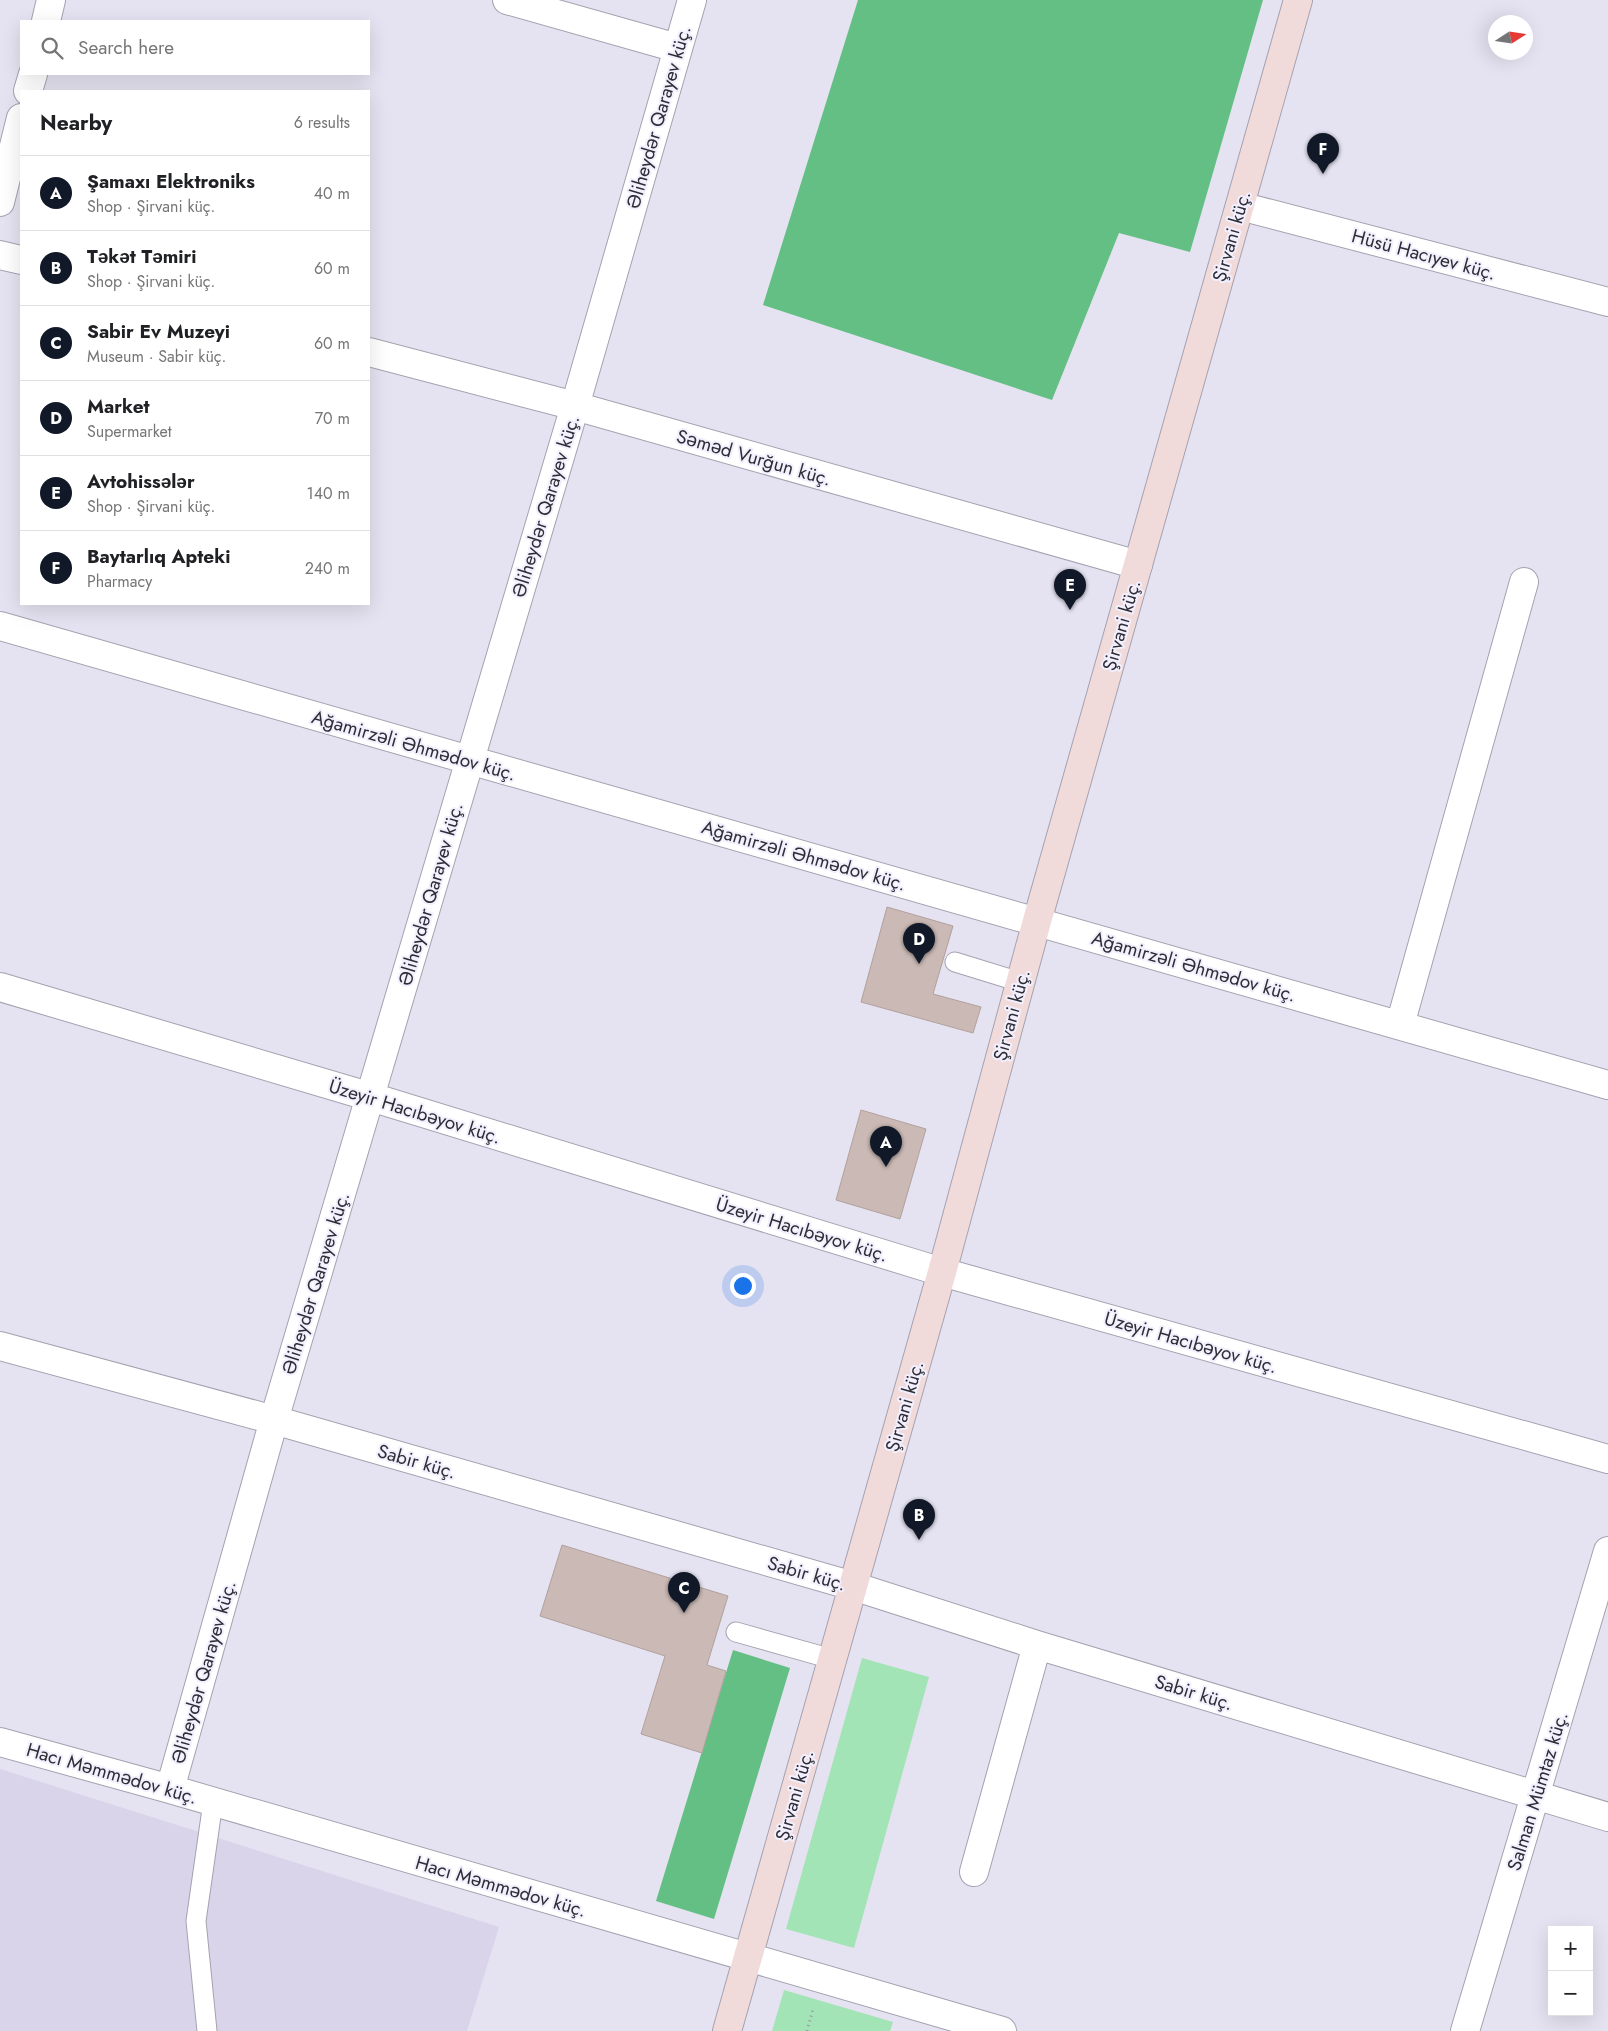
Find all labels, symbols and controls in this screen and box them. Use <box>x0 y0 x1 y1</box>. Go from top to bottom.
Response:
north arrow <box>1488 15 1533 60</box>
search box <box>20 20 370 75</box>
street label: Əliheydər Qarayev küç. <box>619 22 698 212</box>
icon: search <box>38 34 66 62</box>
text: Search here <box>78 34 174 61</box>
text: Nearby <box>40 108 112 138</box>
text: 6 results <box>294 111 350 134</box>
pin: F <box>1307 133 1339 174</box>
text: Şamaxı Elektroniks <box>87 168 255 195</box>
text: A <box>50 182 62 205</box>
text: 40 m <box>314 182 350 205</box>
street label: Şirvani küç. <box>1206 187 1257 285</box>
text: Shop · Şirvani küç. <box>87 195 215 218</box>
street label: Hüsü Hacıyev küç. <box>1349 222 1499 287</box>
text: Təkət Təmiri <box>87 243 197 270</box>
text: B <box>51 257 61 280</box>
text: 60 m <box>314 257 350 280</box>
text: Shop · Şirvani küç. <box>87 270 215 293</box>
text: Sabir Ev Muzeyi <box>87 318 230 345</box>
text: C <box>50 332 62 355</box>
text: 60 m <box>314 332 350 355</box>
text: Museum · Sabir küç. <box>87 345 226 368</box>
text: Market <box>87 393 150 420</box>
text: D <box>50 407 62 430</box>
text: 70 m <box>315 407 350 430</box>
street label: Əliheydər Qarayev küç. <box>505 412 586 601</box>
text: Supermarket <box>87 420 172 443</box>
street label: Səməd Vurğun küç. <box>673 422 834 492</box>
text: Avtohissələr <box>87 468 195 495</box>
text: E <box>51 482 61 505</box>
text: 140 m <box>307 482 350 505</box>
text: Shop · Şirvani küç. <box>87 495 215 518</box>
text: Baytarlıq Apteki <box>87 543 230 570</box>
text: F <box>52 557 60 580</box>
text: 240 m <box>305 557 350 580</box>
pin: E <box>1054 569 1086 610</box>
text: Pharmacy <box>87 570 152 593</box>
street label: Şirvani küç. <box>1096 576 1147 674</box>
street label: Ağamirzəli Əhmədov küç. <box>309 703 519 788</box>
street label: Əliheydər Qarayev küç. <box>391 799 470 989</box>
street label: Ağamirzəli Əhmədov küç. <box>699 813 909 898</box>
pin: D <box>903 923 935 964</box>
street label: Ağamirzəli Əhmədov küç. <box>1089 924 1299 1009</box>
street label: Şirvani küç. <box>986 966 1037 1064</box>
street label: Üzeyir Hacıbəyov küç. <box>325 1072 504 1151</box>
pin: A <box>870 1126 902 1167</box>
street label: Əliheydər Qarayev küç. <box>275 1189 356 1378</box>
street label: Üzeyir Hacıbəyov küç. <box>712 1190 891 1269</box>
your location <box>730 1273 756 1299</box>
street label: Üzeyir Hacıbəyov küç. <box>1101 1305 1281 1380</box>
street label: Şirvani küç. <box>879 1357 930 1455</box>
street label: Sabir küç. <box>374 1437 459 1486</box>
pin: B <box>903 1499 935 1540</box>
street label: Sabir küç. <box>764 1549 849 1598</box>
pin: C <box>668 1572 700 1613</box>
street label: Əliheydər Qarayev küç. <box>164 1577 243 1767</box>
street label: Sabir küç. <box>1151 1668 1236 1717</box>
street label: Salman Mümtaz küç. <box>1500 1708 1575 1874</box>
street label: Hacı Məmmədov küç. <box>23 1736 201 1811</box>
street label: Şirvani küç. <box>769 1746 820 1844</box>
street label: Hacı Məmmədov küç. <box>412 1849 590 1924</box>
map controls <box>1548 1926 1593 2016</box>
button: + <box>1548 1926 1593 1971</box>
button: − <box>1548 1971 1593 2016</box>

